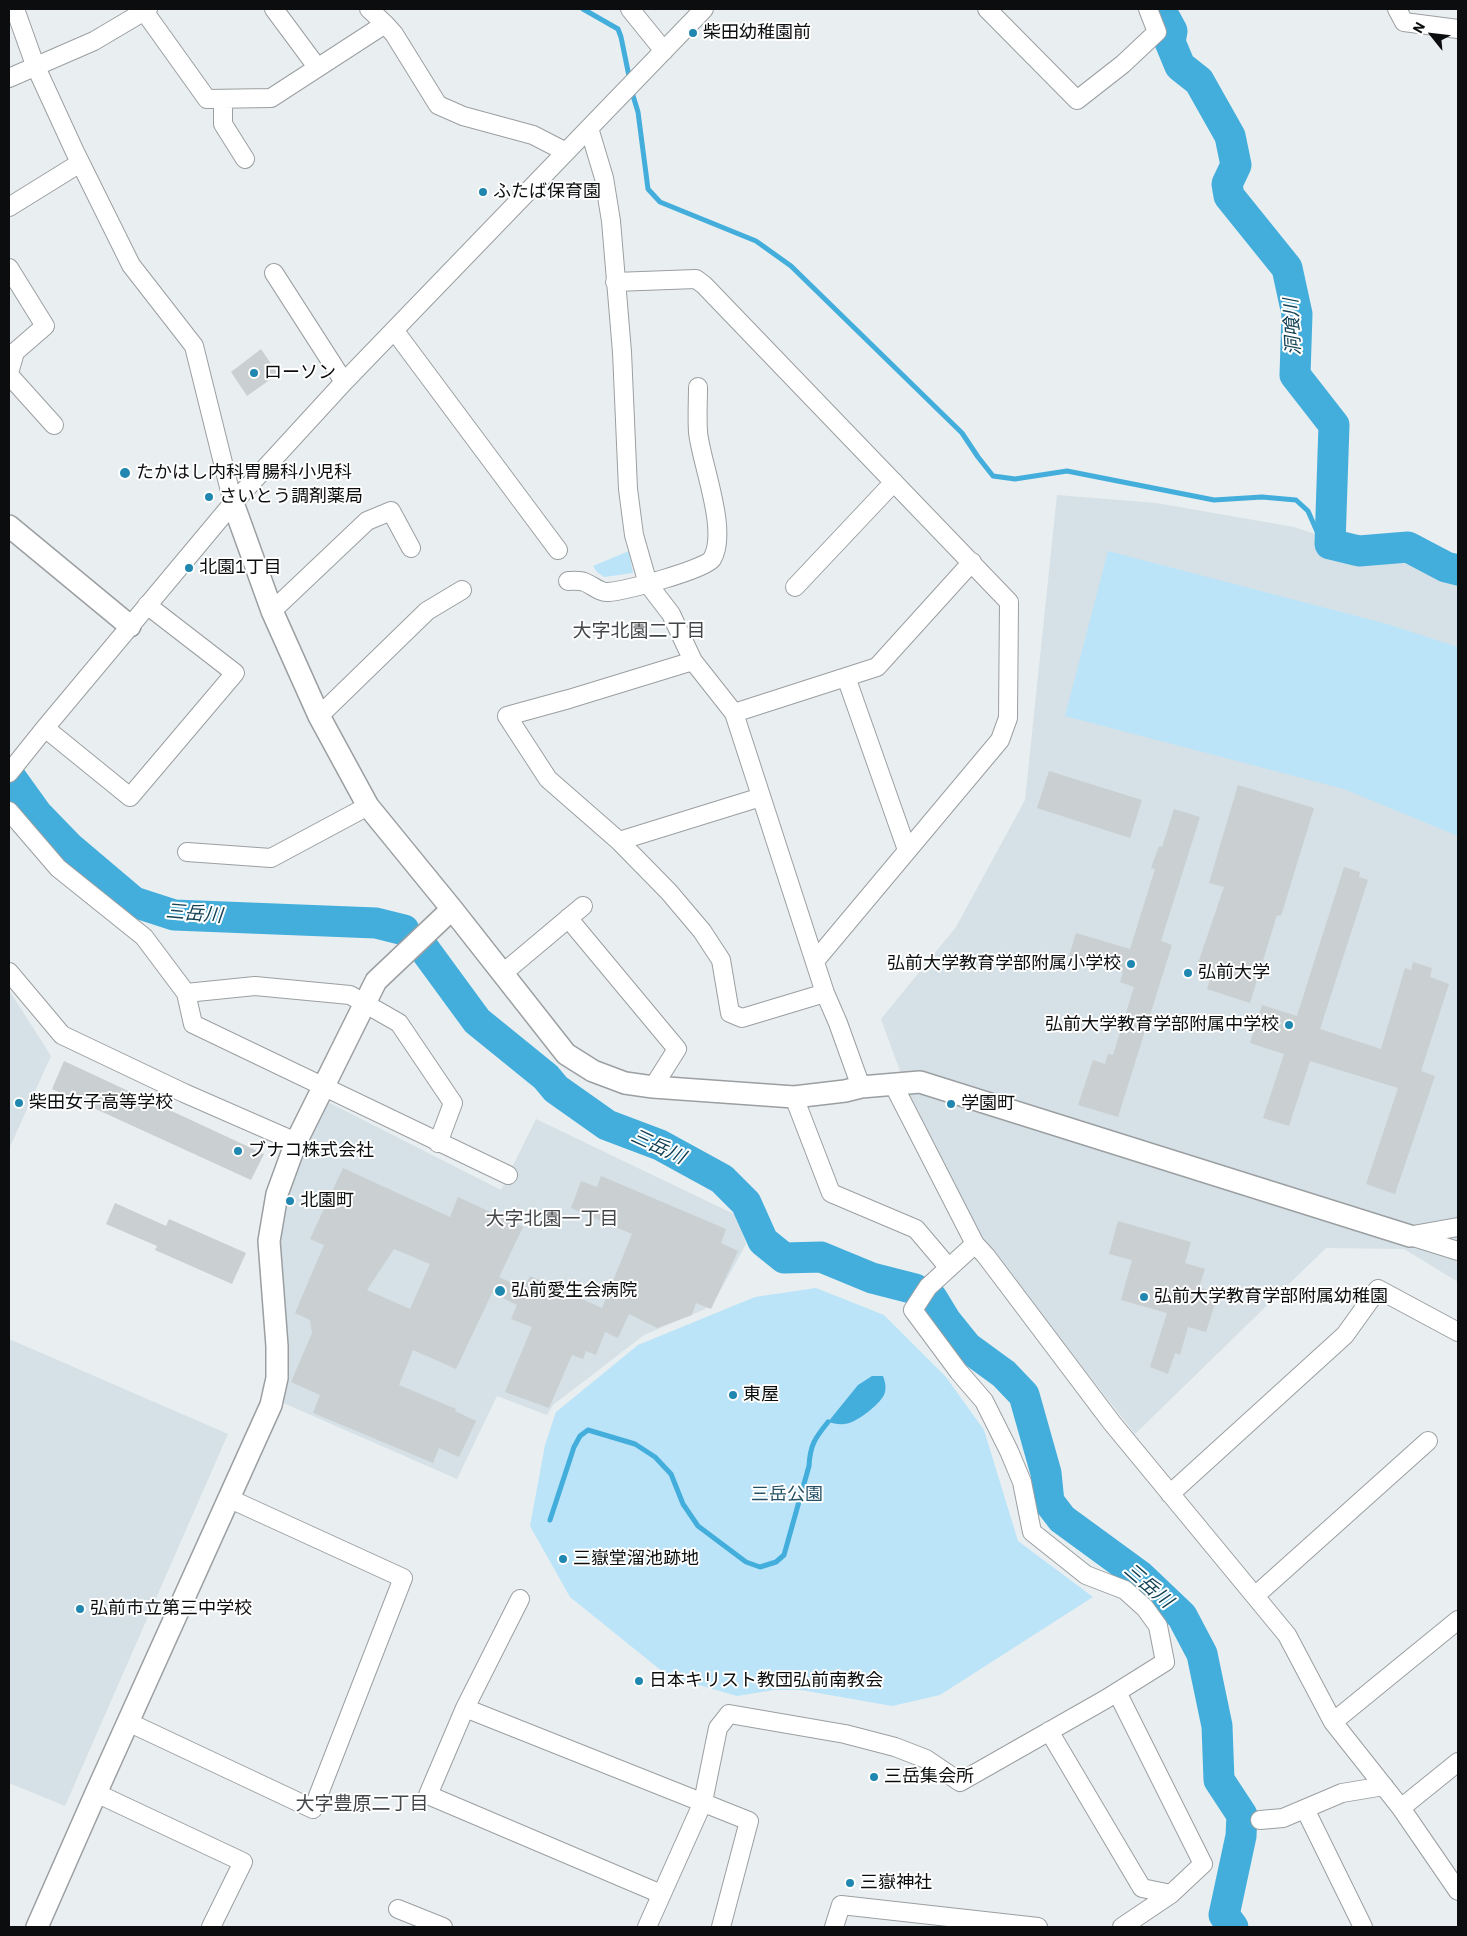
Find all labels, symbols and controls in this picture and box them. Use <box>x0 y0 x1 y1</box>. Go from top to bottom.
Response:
north arrow <box>1407 10 1457 60</box>
text: N <box>1409 19 1429 37</box>
place label: 柴田幼稚園前 <box>703 22 811 44</box>
marker: 柴田幼稚園前 <box>687 27 699 39</box>
place label: ふたば保育園 <box>493 181 601 203</box>
marker: ふたば保育園 <box>477 186 489 198</box>
water label: 洞喰川 <box>1280 298 1306 356</box>
place label: ローソン <box>264 362 336 384</box>
marker: ローソン <box>248 367 260 379</box>
place label: たかはし内科胃腸科小児科 <box>136 462 352 484</box>
marker: たかはし内科胃腸科小児科 <box>118 466 132 480</box>
place label: さいとう調剤薬局 <box>219 486 363 508</box>
marker: さいとう調剤薬局 <box>203 491 215 503</box>
place label: 北園1丁目 <box>199 557 282 579</box>
marker: 北園1丁目 <box>183 562 195 574</box>
district label: 大字北園二丁目 <box>573 621 705 643</box>
water label: 三岳川 <box>165 900 223 928</box>
place label: 弘前大学教育学部附属小学校 <box>887 953 1121 975</box>
marker: 弘前大学教育学部附属小学校 <box>1125 958 1137 970</box>
place label: 弘前大学 <box>1198 962 1270 984</box>
marker: 弘前大学 <box>1182 967 1194 979</box>
place label: 弘前大学教育学部附属中学校 <box>1045 1014 1279 1036</box>
marker: 弘前大学教育学部附属中学校 <box>1283 1019 1295 1031</box>
place label: 柴田女子高等学校 <box>29 1092 173 1114</box>
place label: 学園町 <box>961 1093 1015 1115</box>
marker: 柴田女子高等学校 <box>13 1097 25 1109</box>
marker: 学園町 <box>945 1098 957 1110</box>
water label: 三岳川 <box>627 1125 689 1169</box>
place label: ブナコ株式会社 <box>248 1140 374 1162</box>
marker: ブナコ株式会社 <box>232 1145 244 1157</box>
place label: 北園町 <box>300 1190 354 1212</box>
marker: 北園町 <box>284 1195 296 1207</box>
district label: 大字北園一丁目 <box>486 1209 618 1231</box>
place label: 弘前愛生会病院 <box>511 1280 637 1302</box>
marker: 弘前愛生会病院 <box>493 1284 507 1298</box>
place label: 弘前大学教育学部附属幼稚園 <box>1154 1286 1388 1308</box>
marker: 弘前大学教育学部附属幼稚園 <box>1138 1291 1150 1303</box>
place label: 東屋 <box>743 1384 779 1406</box>
marker: 東屋 <box>727 1389 739 1401</box>
park label: 三岳公園 <box>751 1484 823 1506</box>
place label: 三嶽堂溜池跡地 <box>573 1548 699 1570</box>
marker: 三嶽堂溜池跡地 <box>557 1553 569 1565</box>
water label: 三岳川 <box>1119 1559 1177 1613</box>
place label: 弘前市立第三中学校 <box>90 1598 252 1620</box>
marker: 弘前市立第三中学校 <box>74 1603 86 1615</box>
place label: 日本キリスト教団弘前南教会 <box>649 1670 883 1692</box>
marker: 日本キリスト教団弘前南教会 <box>633 1675 645 1687</box>
place label: 三岳集会所 <box>884 1766 974 1788</box>
marker: 三岳集会所 <box>868 1771 880 1783</box>
district label: 大字豊原二丁目 <box>296 1794 428 1816</box>
place label: 三嶽神社 <box>860 1872 932 1894</box>
marker: 三嶽神社 <box>844 1877 856 1889</box>

